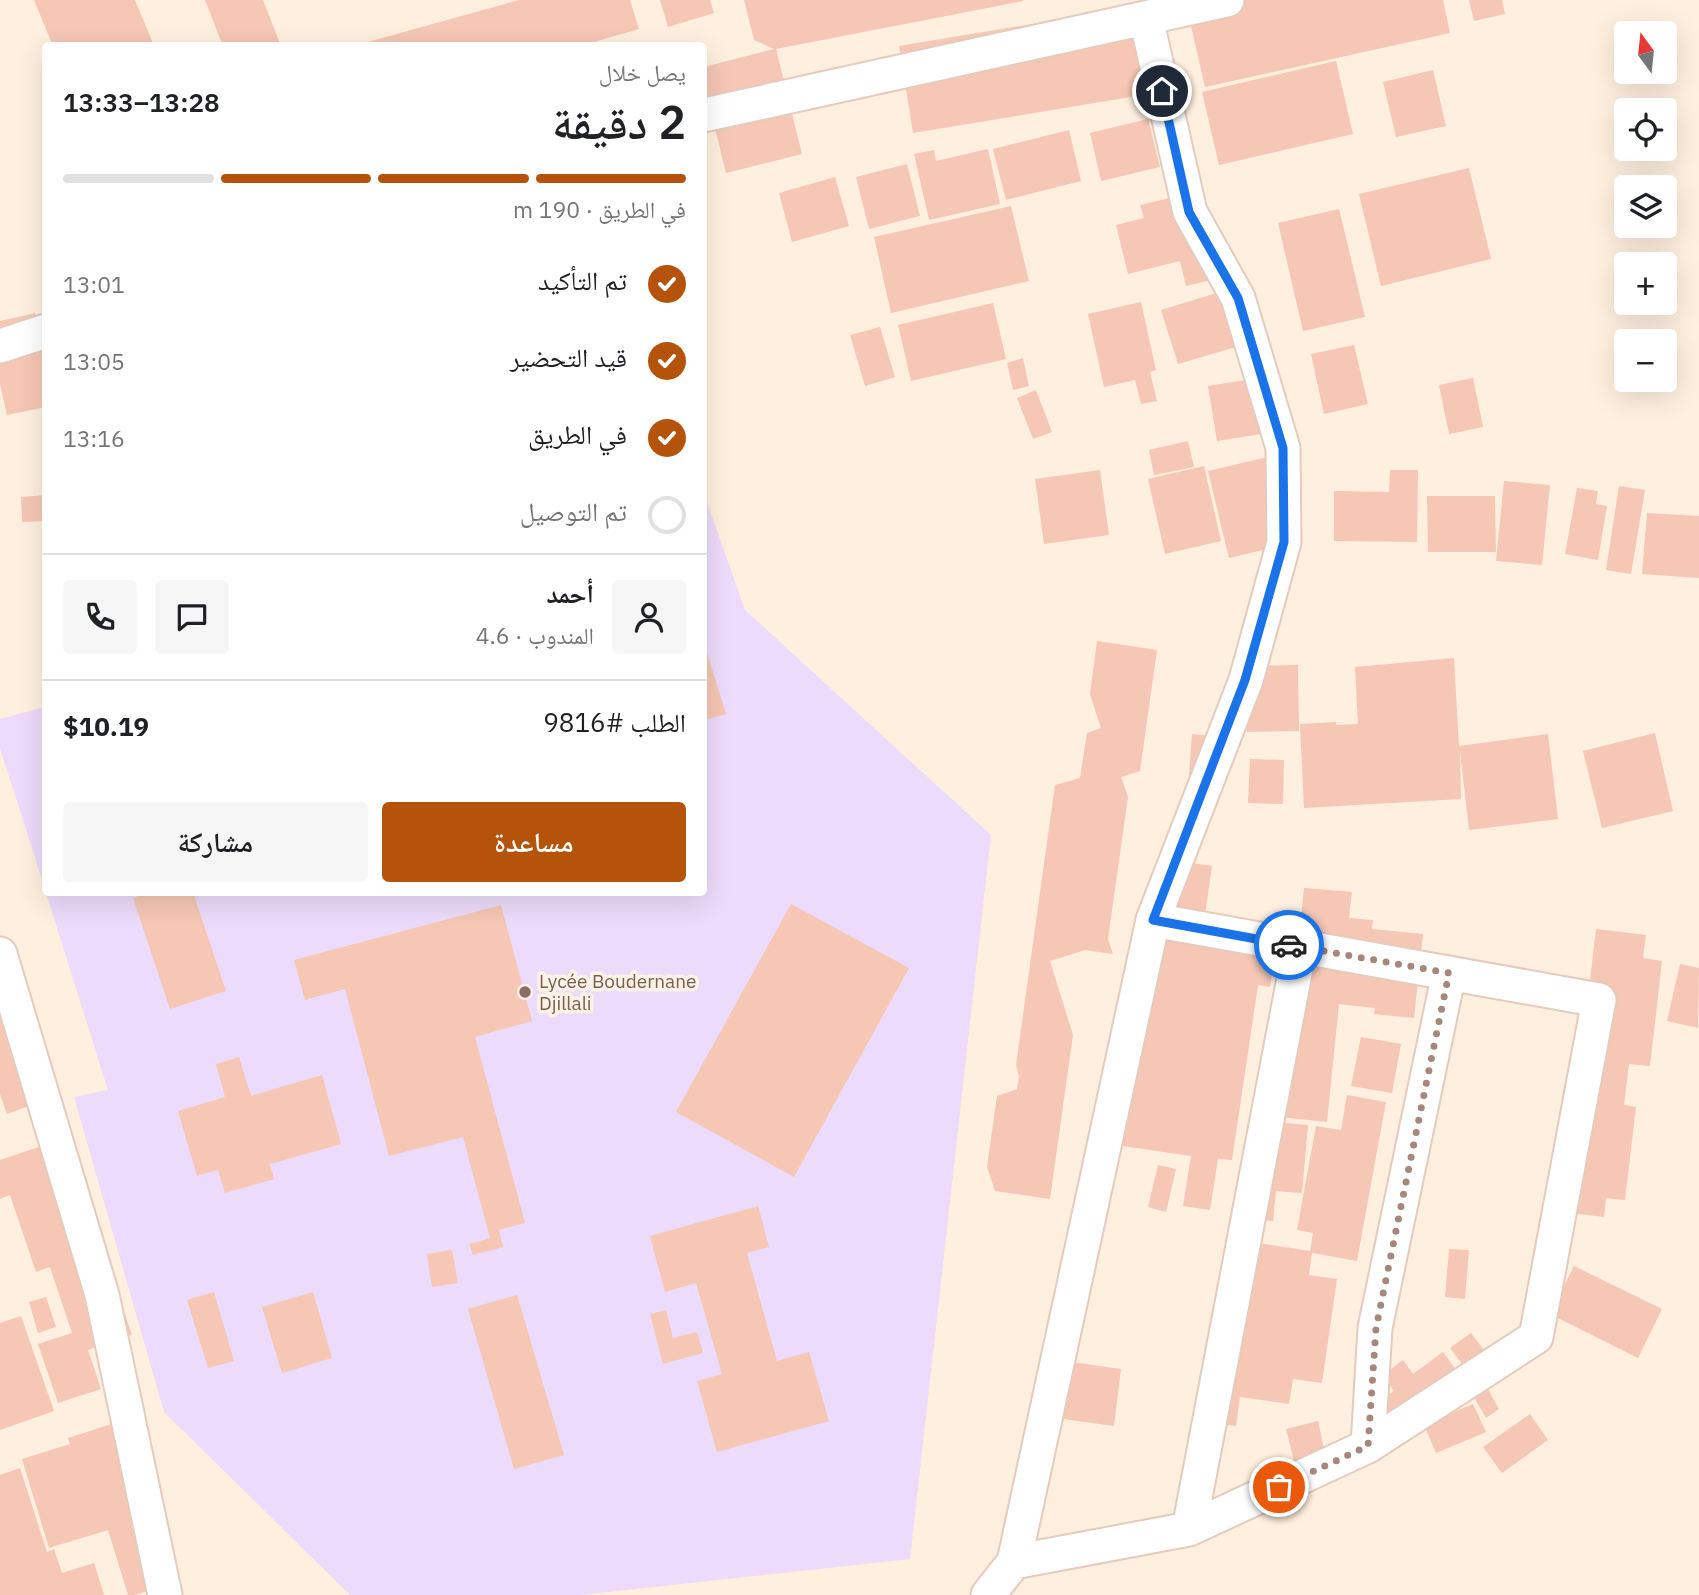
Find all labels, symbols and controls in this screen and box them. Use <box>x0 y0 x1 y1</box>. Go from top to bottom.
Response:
north arrow <box>1614 21 1676 84</box>
map controls <box>1614 21 1677 392</box>
text: يصل خلال <box>599 57 686 87</box>
pin <box>1132 61 1192 121</box>
icon: home <box>1143 72 1181 110</box>
text: 13:28–13:33 <box>63 85 220 119</box>
text: 2 دقيقة <box>552 92 686 152</box>
button: locate <box>1614 98 1677 161</box>
button: layers <box>1614 175 1677 238</box>
text: في الطريق · 190 m <box>513 194 686 224</box>
button: + <box>1614 252 1677 315</box>
text: تم التأكيد <box>538 263 627 297</box>
icon: check <box>648 265 686 303</box>
text: 13:01 <box>63 269 125 299</box>
button: − <box>1614 329 1677 392</box>
text: قيد التحضير <box>510 340 627 374</box>
icon: check <box>648 342 686 380</box>
text: 13:05 <box>63 346 125 376</box>
text: في الطريق <box>528 417 627 451</box>
icon: check <box>648 419 686 457</box>
text: 13:16 <box>63 423 125 453</box>
text: تم التوصيل <box>520 494 627 528</box>
text: أحمد <box>546 576 594 610</box>
button: phone <box>63 580 137 654</box>
button: chat <box>155 580 229 654</box>
button: person <box>612 580 686 654</box>
text: المندوب · 4.6 <box>476 620 594 650</box>
text: الطلب #9816 <box>543 705 686 739</box>
text: $10.19 <box>63 709 149 743</box>
button: مشاركة <box>63 802 368 882</box>
button: مساعدة <box>382 802 686 882</box>
courier <box>1254 910 1324 980</box>
icon: car <box>1270 926 1308 964</box>
place label: Lycée Boudernane Djillali <box>539 969 696 1015</box>
marker: Lycée Boudernane Djillali <box>517 984 533 1000</box>
pin <box>1249 1457 1309 1517</box>
icon: bag <box>1260 1468 1298 1506</box>

